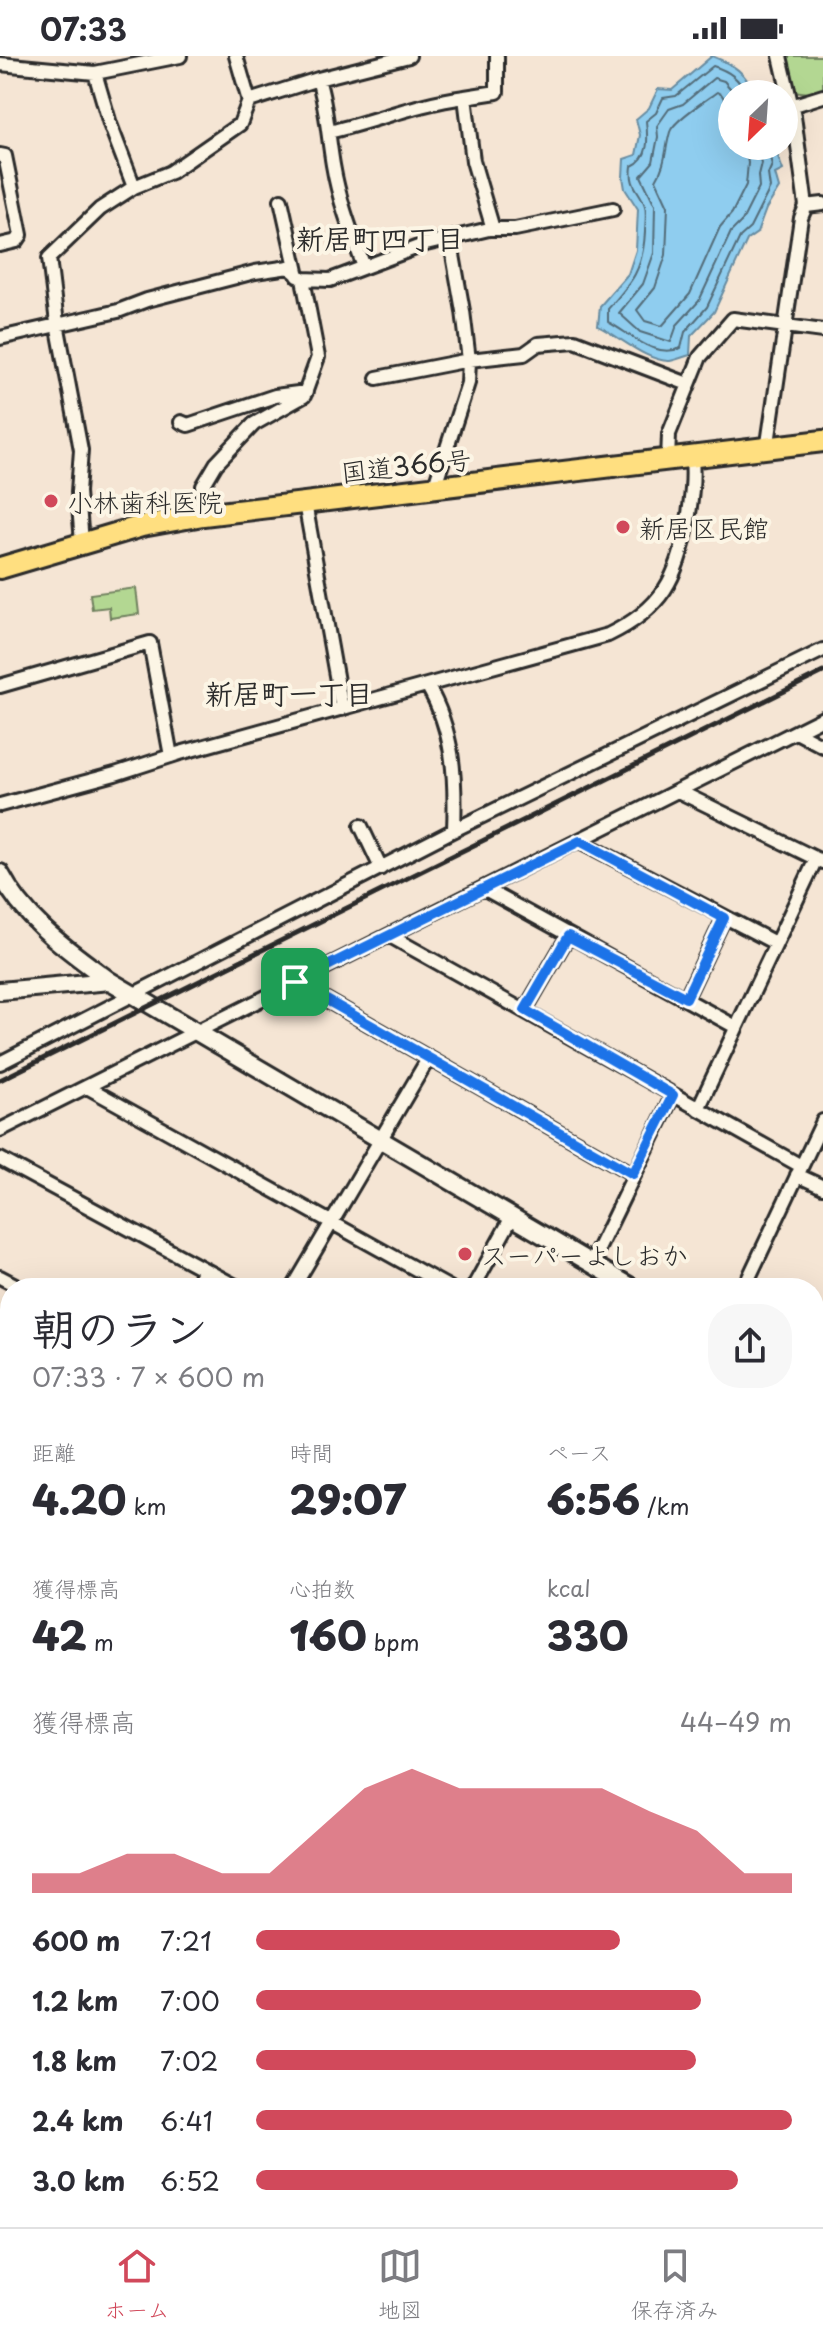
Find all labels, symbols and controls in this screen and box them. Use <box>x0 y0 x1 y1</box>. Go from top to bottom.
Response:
text: 07:33 <box>40 6 127 51</box>
north arrow <box>718 80 798 160</box>
map controls <box>718 80 798 160</box>
district label: 新居町四丁目 <box>296 216 464 259</box>
street label: 国道366号 <box>339 439 473 491</box>
place label: 小林歯科医院 <box>67 482 223 521</box>
marker: 小林歯科医院 <box>42 492 60 510</box>
place label: 新居区民館 <box>639 508 769 547</box>
marker: 新居区民館 <box>614 518 632 536</box>
district label: 新居町一丁目 <box>205 671 373 714</box>
pin <box>261 948 329 1016</box>
icon: arrive <box>273 960 317 1004</box>
place label: スーパーよしおか <box>481 1235 688 1274</box>
marker: スーパーよしおか <box>456 1245 474 1263</box>
text: 朝のラン <box>32 1294 208 1360</box>
button: share <box>708 1304 792 1388</box>
text: 07:33 · 7 × 600 m <box>32 1357 265 1396</box>
text: 距離 <box>32 1435 76 1468</box>
text: 時間 <box>289 1435 333 1468</box>
text: ペース <box>547 1435 611 1468</box>
text: 4.20 <box>32 1468 126 1529</box>
text: 29:07 <box>289 1468 406 1529</box>
text: 6:56 <box>547 1468 640 1529</box>
text: km <box>126 1489 167 1522</box>
text: /km <box>640 1489 689 1522</box>
text: 獲得標高 <box>32 1571 120 1604</box>
text: 心拍数 <box>289 1571 355 1604</box>
text: kcal <box>547 1571 591 1604</box>
text: 42 <box>32 1604 87 1665</box>
text: 160 <box>289 1604 367 1665</box>
text: 330 <box>547 1604 629 1665</box>
text: m <box>87 1625 114 1658</box>
text: bpm <box>367 1625 420 1658</box>
text: 獲得標高 <box>32 1702 136 1741</box>
text: 44–49 m <box>680 1702 792 1741</box>
text: 600 m <box>32 1921 120 1960</box>
text: 7:21 <box>160 1921 212 1960</box>
text: 1.2 km <box>32 1981 118 2020</box>
text: 7:00 <box>160 1981 220 2020</box>
text: 1.8 km <box>32 2041 117 2080</box>
text: 7:02 <box>160 2041 218 2080</box>
text: 2.4 km <box>32 2101 124 2140</box>
text: 6:41 <box>160 2101 213 2140</box>
text: 3.0 km <box>32 2161 125 2200</box>
text: 6:52 <box>160 2161 220 2200</box>
tab: ホーム <box>104 2244 169 2325</box>
tab: 地図 <box>378 2244 422 2325</box>
tab: 保存済み <box>631 2244 719 2325</box>

